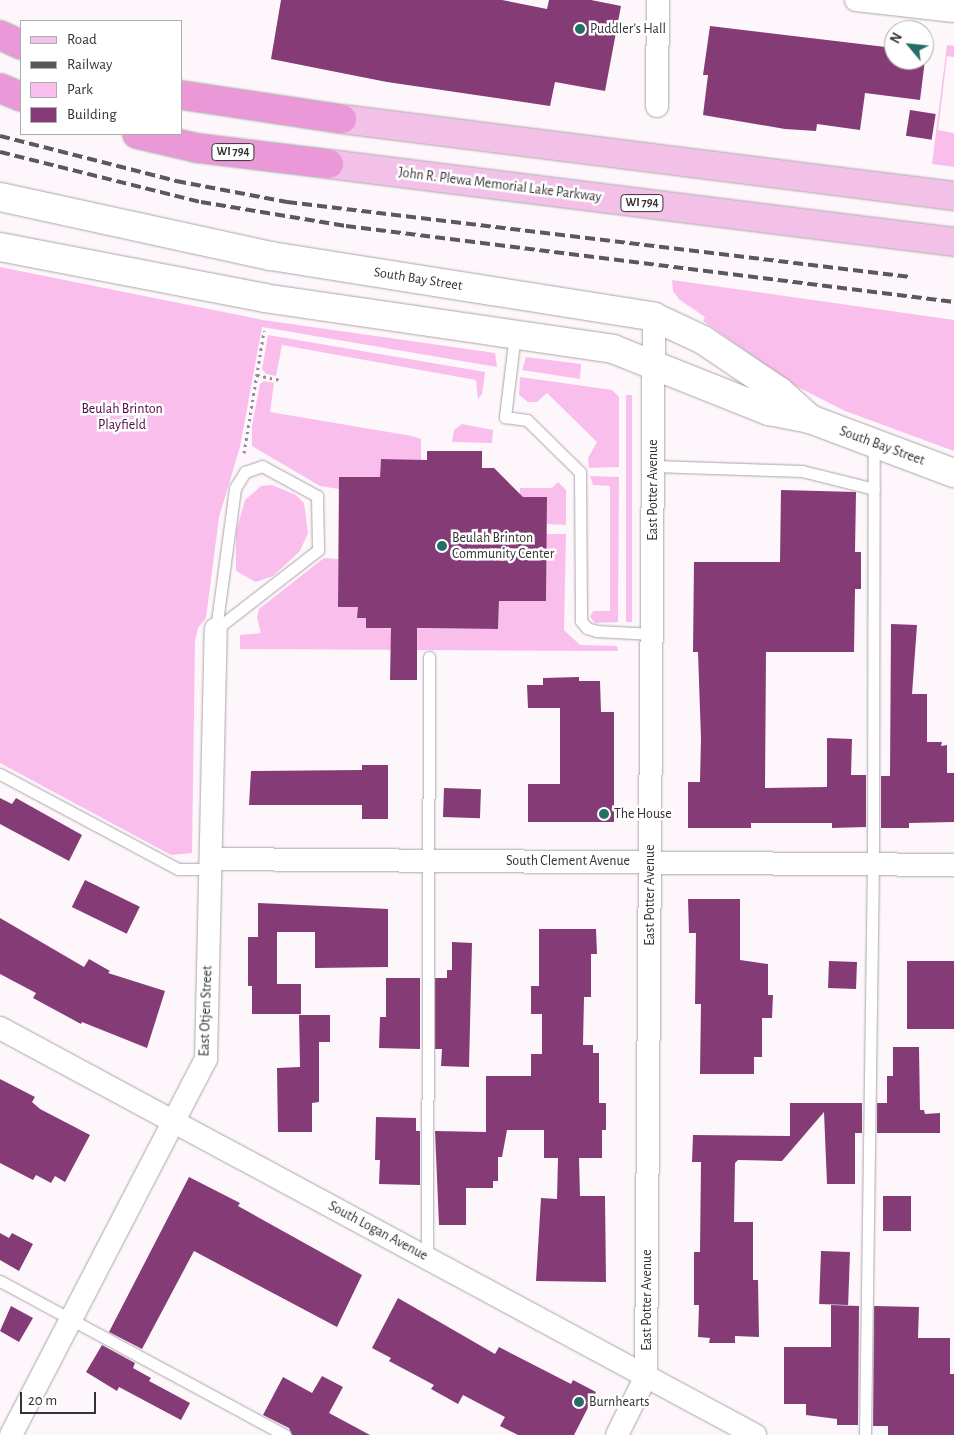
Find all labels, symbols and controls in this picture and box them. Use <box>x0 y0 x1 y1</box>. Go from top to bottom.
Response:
legend <box>20 20 182 135</box>
north arrow <box>884 20 934 70</box>
place label: Puddler’s Hall <box>590 21 666 37</box>
marker: Puddler’s Hall <box>574 23 586 35</box>
text: N <box>888 31 905 46</box>
text: Road <box>67 32 97 47</box>
text: Railway <box>67 57 112 72</box>
text: Park <box>67 82 93 97</box>
text: Building <box>67 107 117 122</box>
road number: WI 794 <box>210 142 256 162</box>
street label: John R. Plewa Memorial Lake Parkway <box>398 164 602 206</box>
road number: WI 794 <box>620 194 664 212</box>
street label: South Bay Street <box>373 264 463 294</box>
park label: Beulah Brinton Playfield <box>81 401 163 434</box>
street label: South Bay Street <box>837 423 927 469</box>
street label: East Potter Avenue <box>645 439 661 541</box>
place label: Beulah Brinton Community Center <box>452 530 554 562</box>
marker: Beulah Brinton Community Center <box>436 540 448 552</box>
place label: The House <box>614 806 672 822</box>
marker: The House <box>598 808 610 820</box>
street label: East Potter Avenue <box>642 844 658 946</box>
street label: South Clement Avenue <box>506 853 630 869</box>
street label: East Otjen Street <box>196 965 216 1057</box>
street label: South Logan Avenue <box>325 1198 431 1264</box>
street label: East Potter Avenue <box>639 1249 655 1351</box>
scale bar <box>22 1382 99 1414</box>
text: 20 m <box>28 1393 57 1408</box>
place label: Burnhearts <box>589 1394 649 1410</box>
marker: Burnhearts <box>573 1396 585 1408</box>

